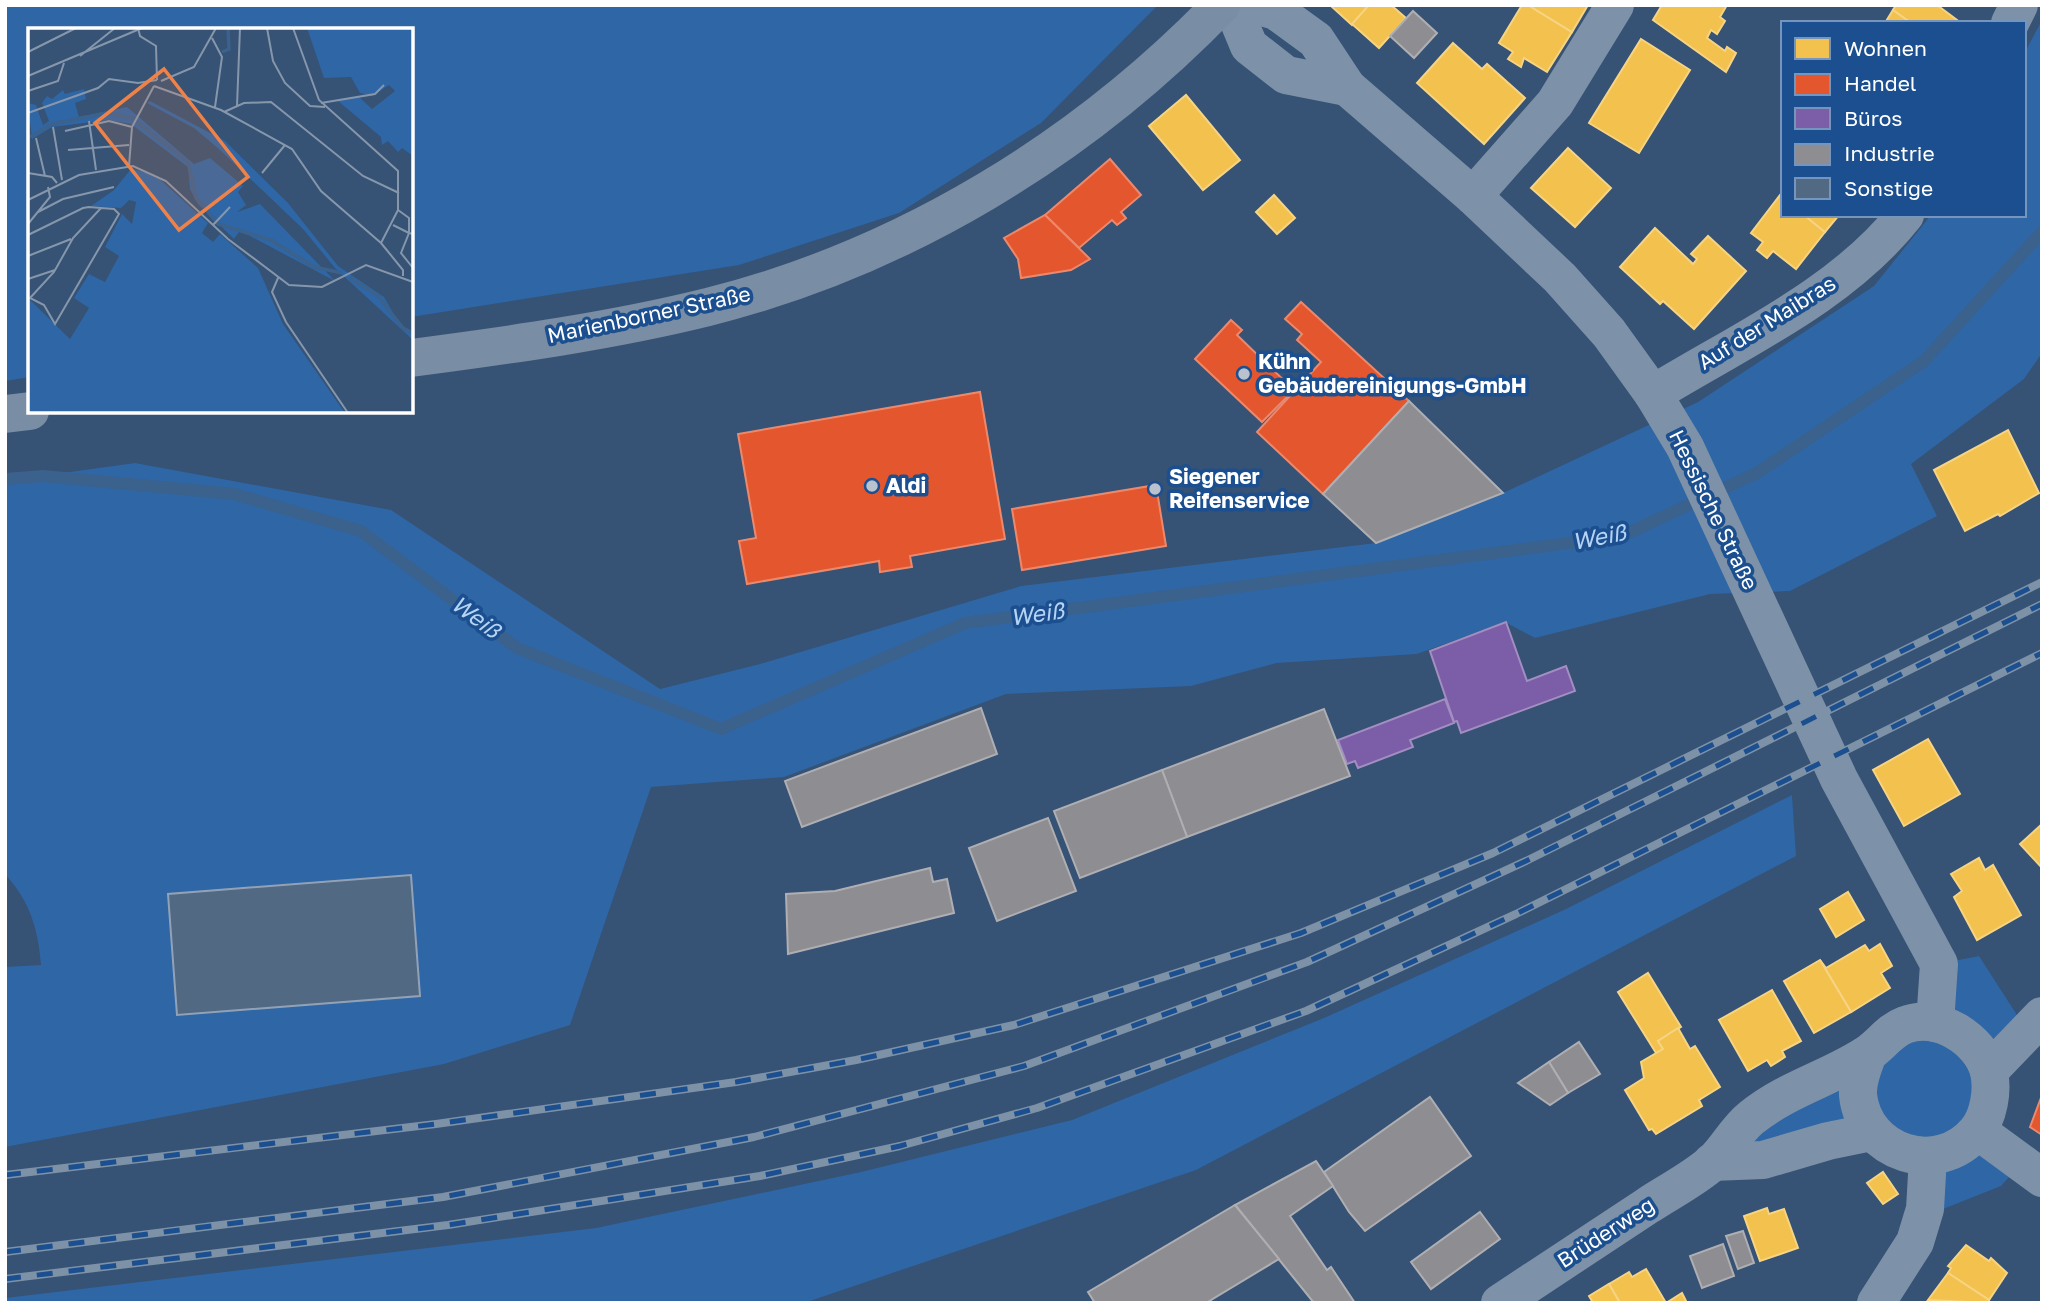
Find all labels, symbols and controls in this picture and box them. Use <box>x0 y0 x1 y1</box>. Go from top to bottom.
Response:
legend <box>1781 21 2026 217</box>
inset map <box>28 28 413 413</box>
text: Wohnen <box>1844 35 1927 61</box>
text: Handel <box>1844 70 1917 96</box>
text: Büros <box>1844 105 1903 131</box>
text: Industrie <box>1844 140 1935 166</box>
text: Sonstige <box>1844 175 1933 201</box>
street label: Auf der Maibras <box>1693 269 1840 375</box>
street label: Marienborner Straße <box>545 280 753 348</box>
place label: Kühn Gebäudereinigungs-GmbH <box>1258 348 1527 398</box>
marker: Kühn Gebäudereinigungs-GmbH <box>1236 366 1252 382</box>
street label: Hessische Straße <box>1664 425 1764 594</box>
place label: Siegener Reifenservice <box>1169 463 1310 513</box>
place label: Aldi <box>886 472 926 498</box>
marker: Aldi <box>864 478 880 494</box>
marker: Siegener Reifenservice <box>1147 481 1163 497</box>
water label: Weiß <box>1570 517 1630 555</box>
water label: Weiß <box>447 589 508 645</box>
water label: Weiß <box>1008 595 1067 631</box>
street label: Brüderweg <box>1552 1191 1659 1273</box>

